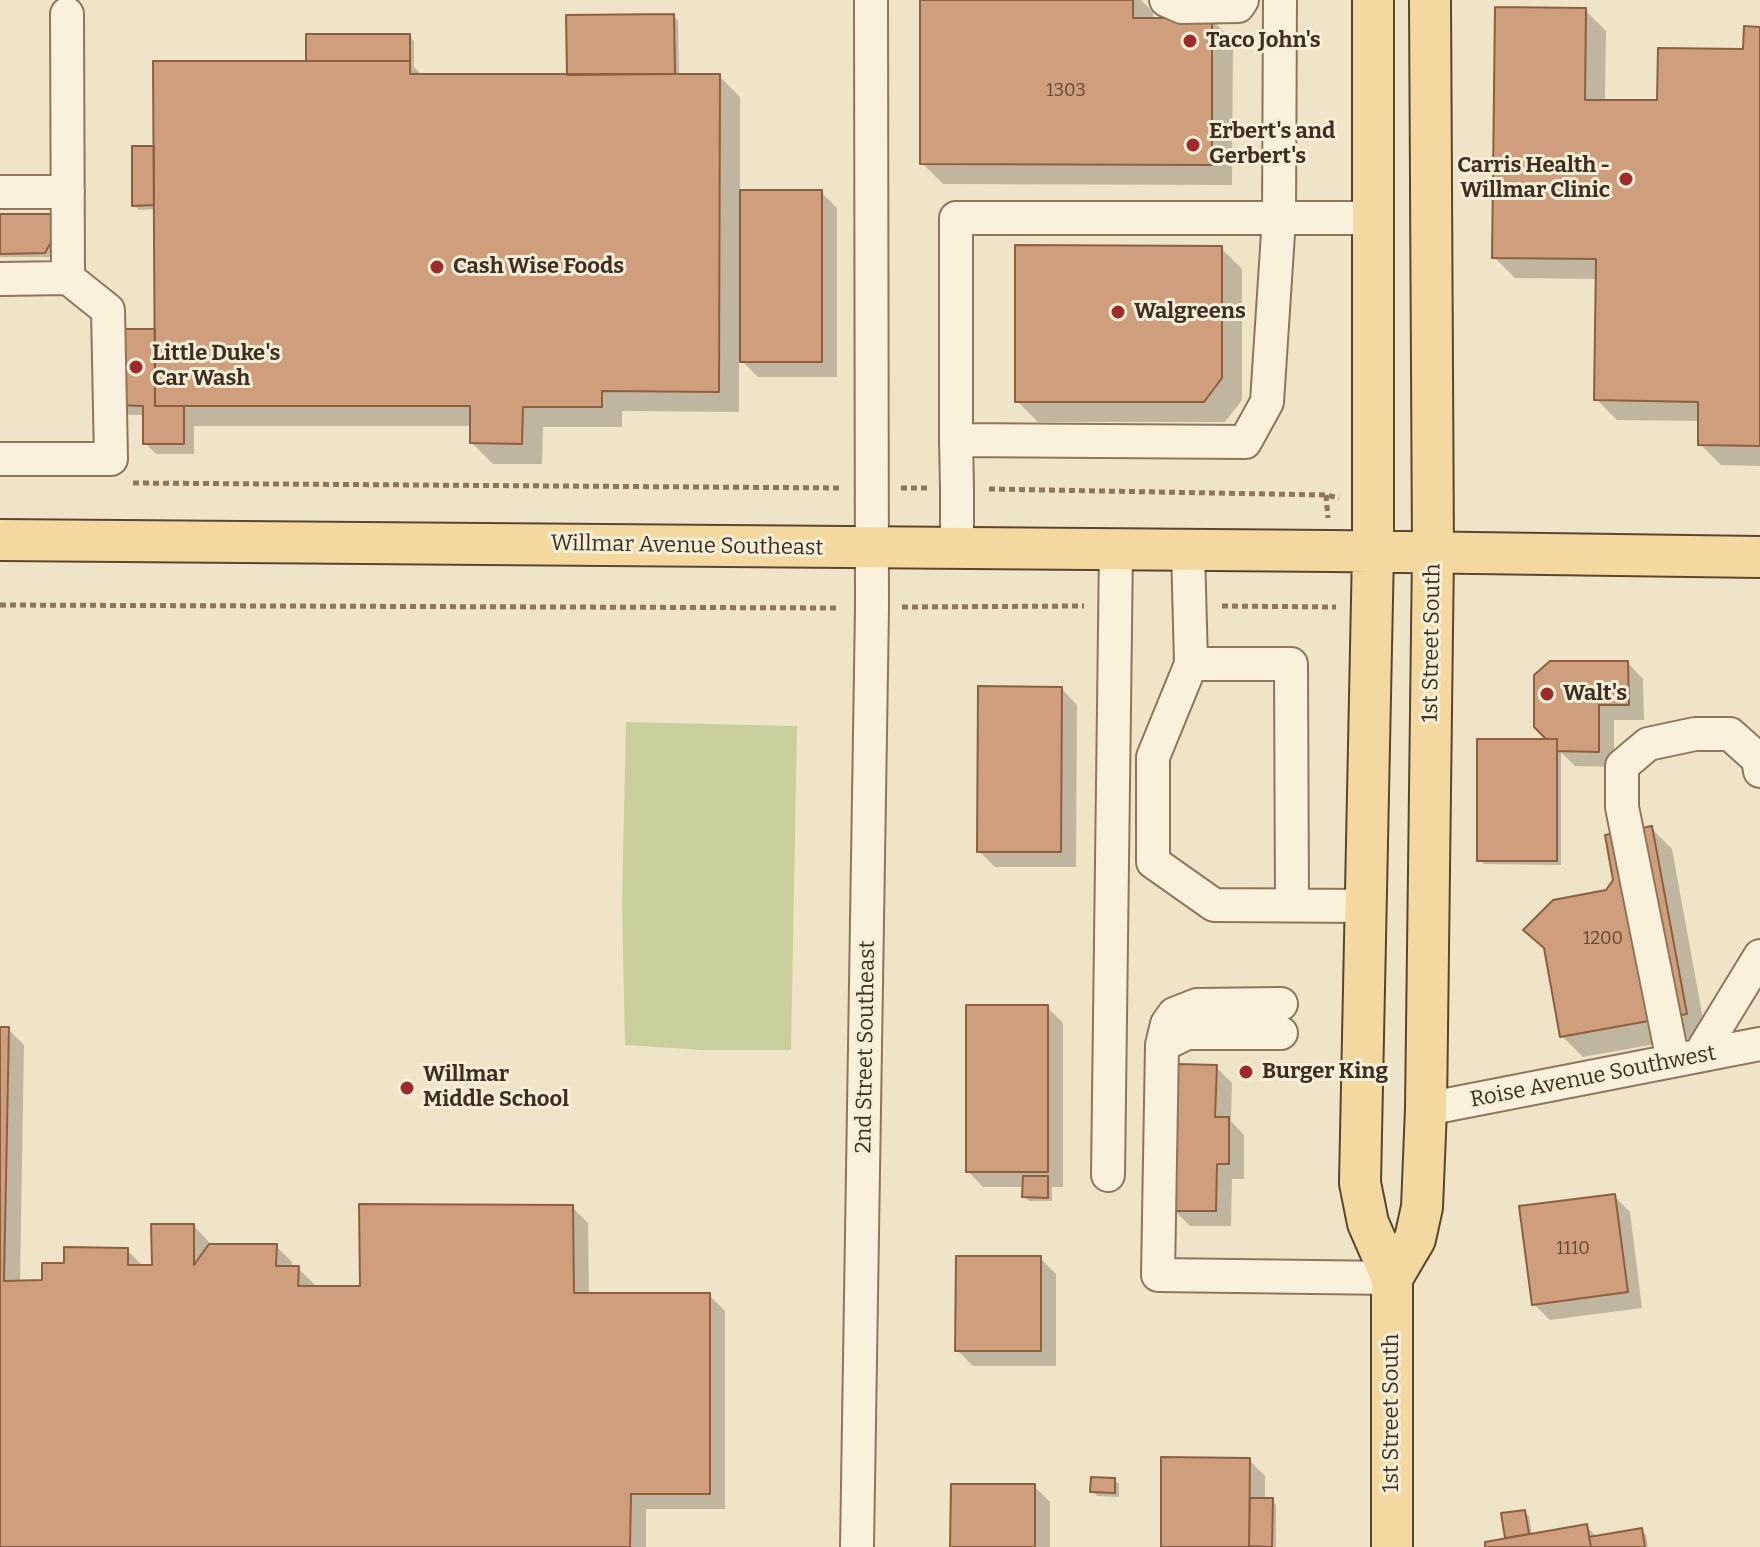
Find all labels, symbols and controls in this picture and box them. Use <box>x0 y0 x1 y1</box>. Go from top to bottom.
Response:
place label: Taco John's <box>1206 28 1321 54</box>
marker: Taco John's <box>1181 32 1199 50</box>
house number: 1303 <box>1046 80 1086 102</box>
place label: Erbert's and Gerbert's <box>1209 119 1335 170</box>
marker: Erbert's and Gerbert's <box>1184 136 1202 154</box>
place label: Carris Health - Willmar Clinic <box>1457 153 1610 204</box>
marker: Carris Health - Willmar Clinic <box>1617 170 1635 188</box>
place label: Cash Wise Foods <box>453 254 624 280</box>
marker: Cash Wise Foods <box>428 258 446 276</box>
place label: Walgreens <box>1134 299 1246 325</box>
marker: Walgreens <box>1109 303 1127 321</box>
place label: Little Duke's Car Wash <box>152 341 280 392</box>
marker: Little Duke's Car Wash <box>127 358 145 376</box>
street label: Willmar Avenue Southeast <box>550 530 824 562</box>
street label: 1st Street South <box>1417 563 1447 723</box>
place label: Walt's <box>1563 681 1627 707</box>
marker: Walt's <box>1538 685 1556 703</box>
house number: 1200 <box>1583 928 1623 950</box>
street label: 2nd Street Southeast <box>851 940 881 1154</box>
street label: Roise Avenue Southwest <box>1468 1040 1718 1114</box>
place label: Burger King <box>1262 1059 1388 1085</box>
place label: Willmar Middle School <box>423 1062 569 1114</box>
marker: Burger King <box>1237 1063 1255 1081</box>
marker: Willmar Middle School <box>398 1079 416 1097</box>
house number: 1110 <box>1556 1238 1590 1260</box>
street label: 1st Street South <box>1379 1334 1405 1492</box>

